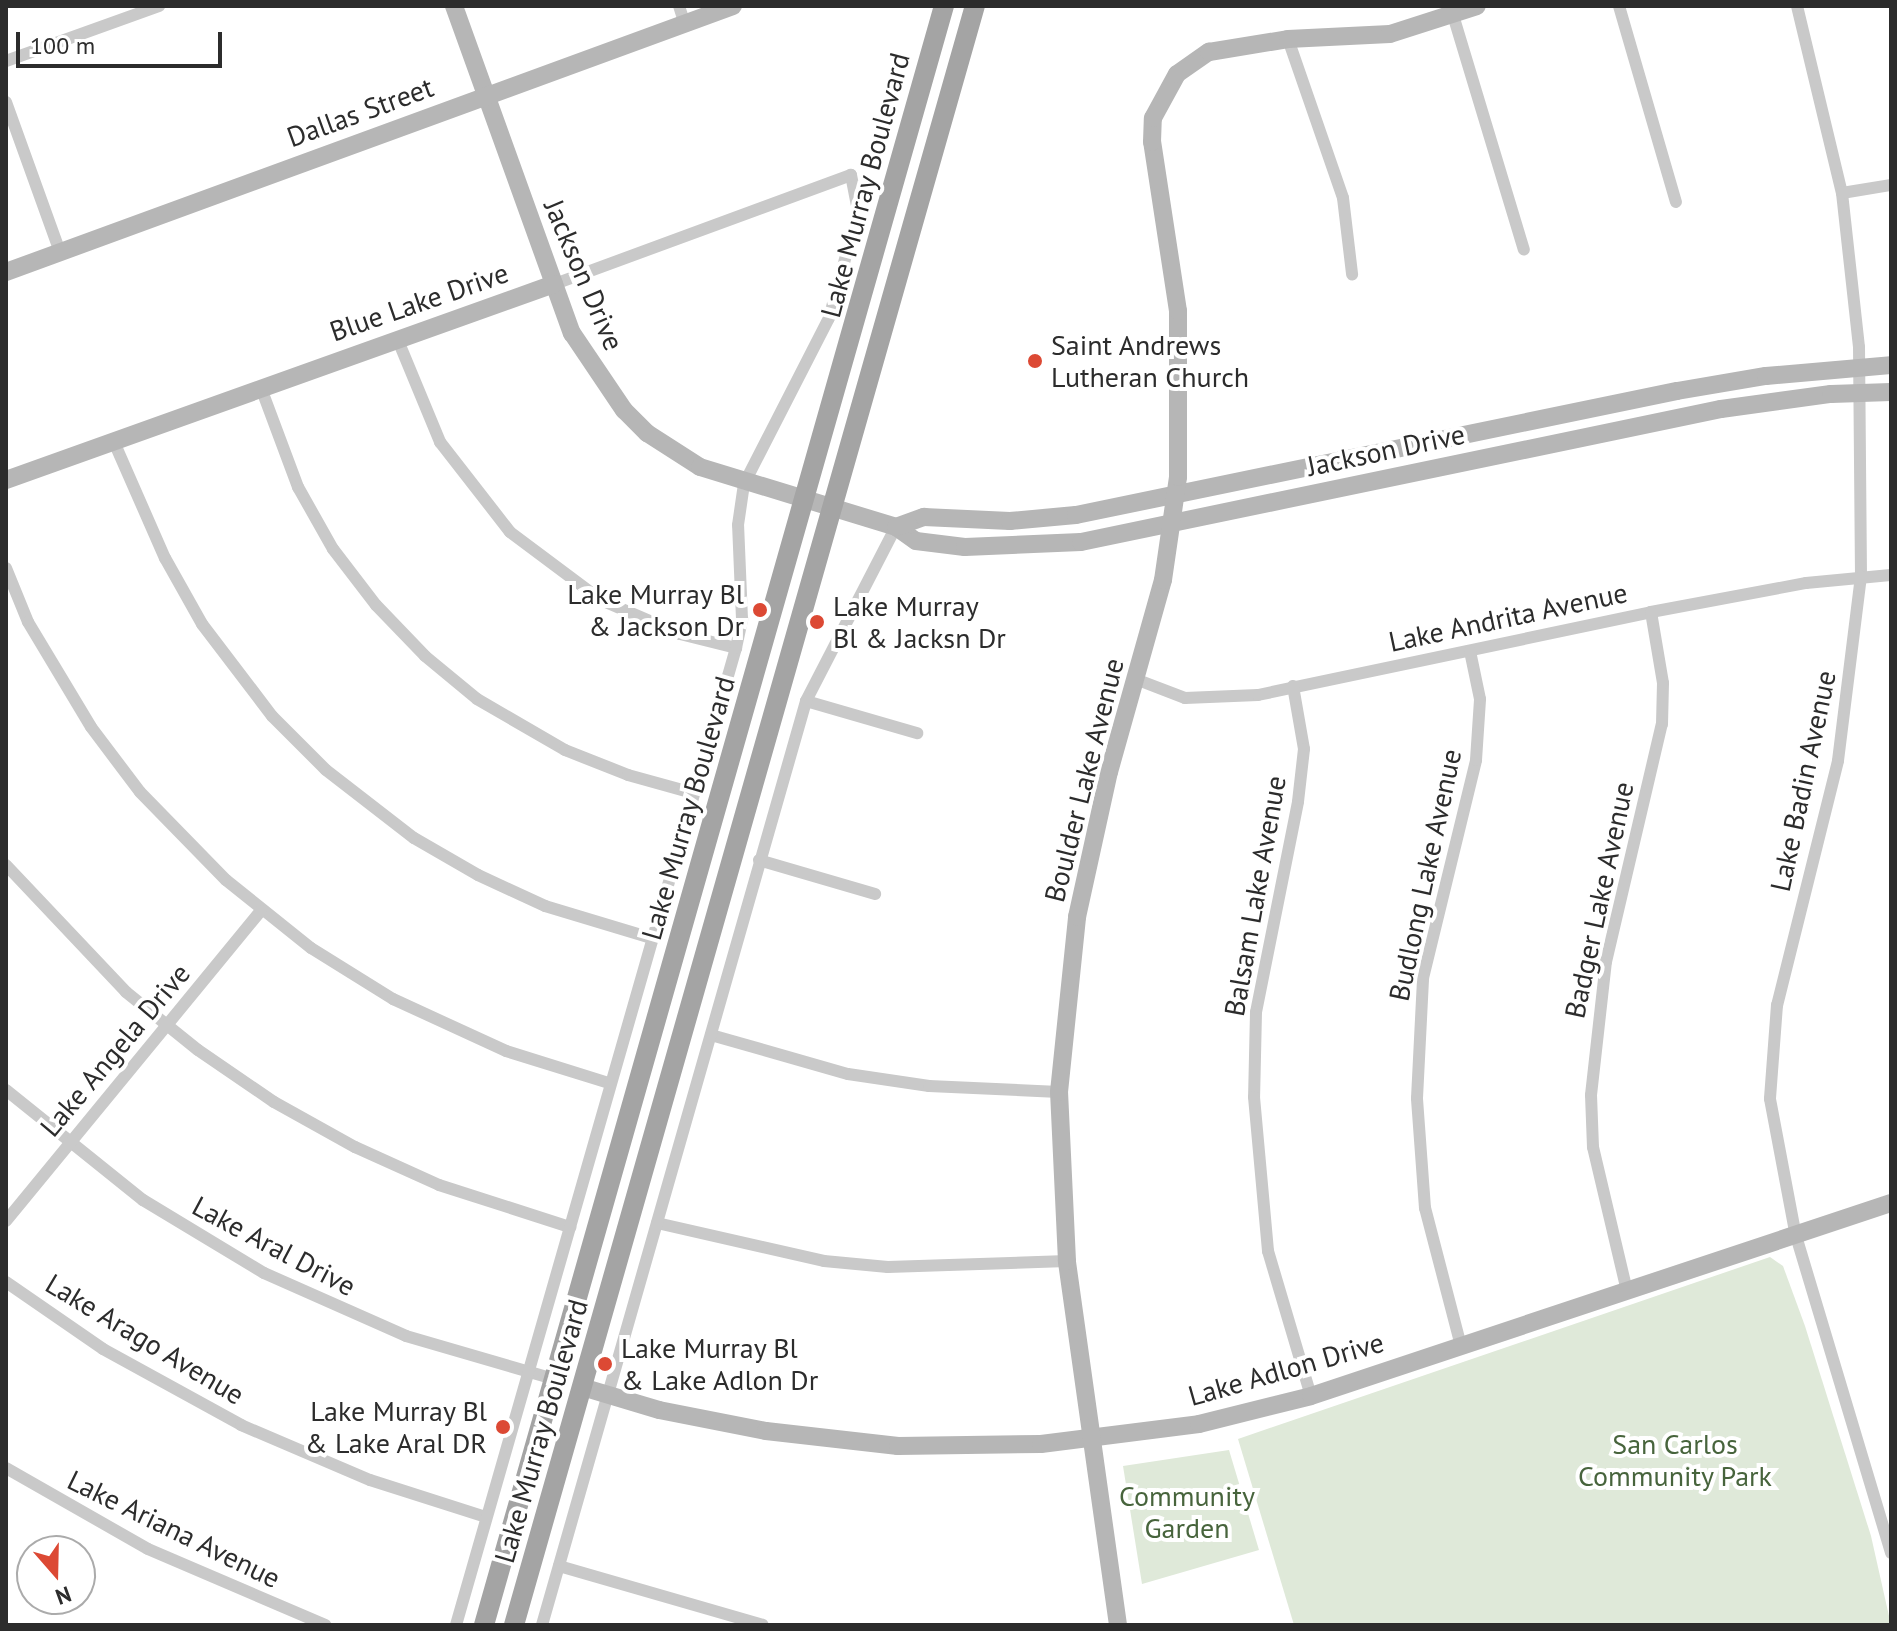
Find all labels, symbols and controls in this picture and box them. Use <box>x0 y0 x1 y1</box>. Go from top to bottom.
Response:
scale bar <box>20 16 226 66</box>
text: 100 m <box>30 30 95 61</box>
street label: Lake Murray Boulevard <box>813 49 917 321</box>
street label: Dallas Street <box>282 70 438 154</box>
street label: Jackson Drive <box>537 195 631 355</box>
street label: Blue Lake Drive <box>325 256 513 348</box>
place label: Saint Andrews Lutheran Church <box>1051 328 1249 394</box>
marker: Saint Andrews Lutheran Church <box>1026 352 1044 370</box>
street label: Jackson Drive <box>1304 417 1468 483</box>
street label: Lake Andrita Avenue <box>1385 575 1631 659</box>
place label: Lake Murray Bl & Jackson Dr <box>566 577 744 643</box>
place label: Lake Murray Bl & Jacksn Dr <box>833 589 1006 655</box>
marker: Lake Murray Bl & Jackson Dr <box>751 601 769 619</box>
marker: Lake Murray Bl & Jacksn Dr <box>808 613 826 631</box>
street label: Boulder Lake Avenue <box>1037 654 1131 906</box>
street label: Lake Badin Avenue <box>1763 667 1843 895</box>
street label: Lake Murray Boulevard <box>634 672 742 944</box>
street label: Budlong Lake Avenue <box>1382 746 1468 1004</box>
street label: Balsam Lake Avenue <box>1217 773 1293 1019</box>
street label: Badger Lake Avenue <box>1557 778 1641 1022</box>
street label: Lake Angela Drive <box>33 957 197 1143</box>
street label: Lake Aral Drive <box>186 1189 362 1303</box>
street label: Lake Arago Avenue <box>39 1266 251 1412</box>
street label: Lake Murray Boulevard <box>487 1295 595 1567</box>
street label: Lake Adlon Drive <box>1184 1325 1388 1413</box>
place label: Lake Murray Bl & Lake Adlon Dr <box>621 1331 819 1397</box>
marker: Lake Murray Bl & Lake Adlon Dr <box>596 1355 614 1373</box>
place label: Lake Murray Bl & Lake Aral DR <box>304 1394 487 1460</box>
marker: Lake Murray Bl & Lake Aral DR <box>494 1418 512 1436</box>
park label: San Carlos Community Park <box>1578 1427 1772 1493</box>
street label: Lake Ariana Avenue <box>61 1463 287 1595</box>
park label: Community Garden <box>1119 1479 1255 1545</box>
north arrow <box>16 1535 96 1615</box>
text: N <box>52 1580 75 1611</box>

